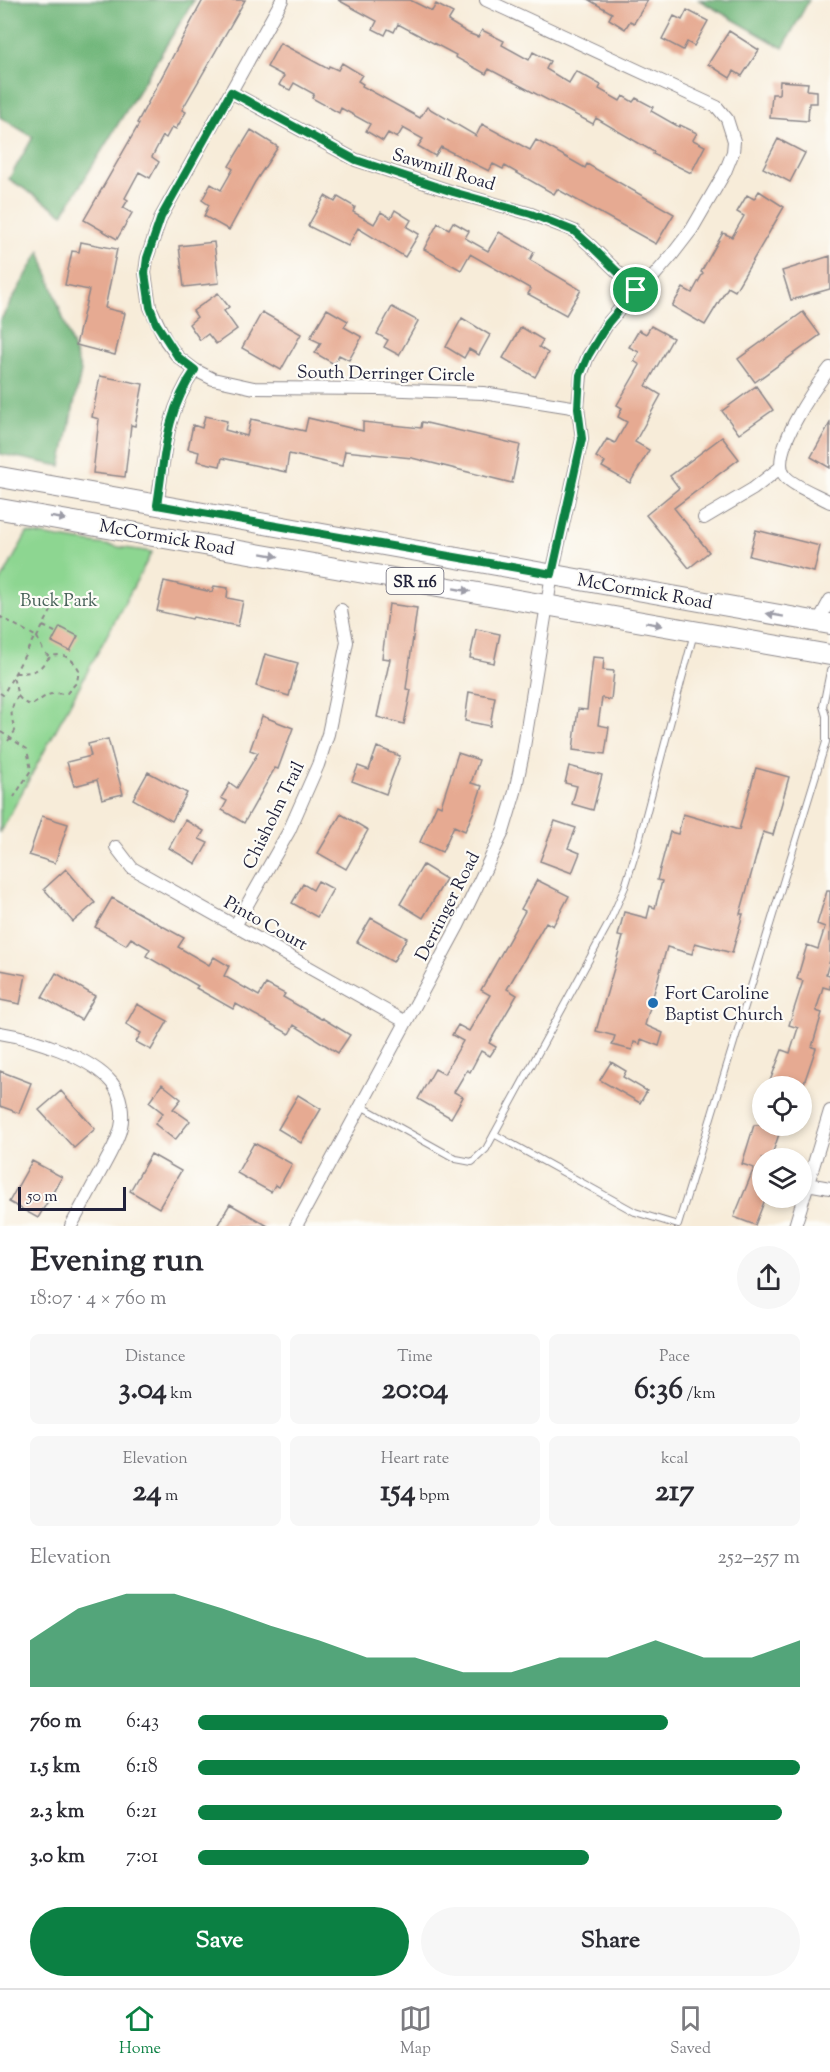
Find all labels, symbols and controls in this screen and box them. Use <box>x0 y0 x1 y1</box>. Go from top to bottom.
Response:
street label: Sawmill Road <box>389 143 498 199</box>
pin <box>610 264 661 315</box>
icon: arrive <box>619 273 652 306</box>
street label: South Derringer Circle <box>297 360 475 390</box>
one-way arrow <box>48 514 67 523</box>
street label: McCormick Road <box>97 514 236 564</box>
one-way arrow <box>261 551 280 560</box>
road number: SR 116 <box>386 568 444 594</box>
street label: McCormick Road <box>575 568 714 618</box>
one-way arrow <box>453 586 472 595</box>
park label: Buck Park <box>20 589 98 615</box>
one-way arrow <box>766 610 785 619</box>
one-way arrow <box>645 620 664 629</box>
street label: Chisholm Trail <box>237 757 312 874</box>
street label: Derringer Road <box>410 848 488 966</box>
street label: Pinto Court <box>218 891 312 959</box>
place label: Fort Caroline Baptist Church <box>665 982 784 1029</box>
marker: Fort Caroline Baptist Church <box>646 996 660 1010</box>
map controls <box>752 1076 812 1208</box>
button: locate <box>752 1076 812 1136</box>
button: layers <box>752 1148 812 1208</box>
scale bar <box>18 1184 126 1212</box>
text: 50 m <box>27 1186 58 1209</box>
text: Evening run <box>30 1238 204 1286</box>
button: share <box>737 1246 800 1309</box>
text: 18:07 · 4 × 760 m <box>30 1285 166 1314</box>
text: Distance <box>125 1346 186 1369</box>
text: Time <box>397 1346 433 1369</box>
text: Pace <box>659 1346 690 1369</box>
text: 3.04 <box>118 1369 167 1412</box>
text: 20:04 <box>382 1369 448 1412</box>
text: 6:36 <box>634 1369 683 1412</box>
text: km <box>167 1383 192 1406</box>
text: /km <box>683 1383 715 1406</box>
text: Elevation <box>123 1448 188 1471</box>
text: Heart rate <box>381 1448 449 1471</box>
text: kcal <box>661 1448 688 1471</box>
text: 24 <box>132 1471 162 1514</box>
text: 154 <box>380 1471 416 1514</box>
text: 217 <box>655 1471 694 1514</box>
text: m <box>162 1485 178 1508</box>
text: bpm <box>416 1485 450 1508</box>
text: Elevation <box>30 1544 111 1573</box>
text: 252–257 m <box>718 1544 800 1573</box>
text: 760 m <box>30 1708 81 1737</box>
text: 6:43 <box>126 1708 159 1737</box>
text: 1.5 km <box>30 1753 80 1782</box>
text: 6:18 <box>126 1753 158 1782</box>
text: 2.3 km <box>30 1798 84 1827</box>
text: 6:21 <box>126 1798 157 1827</box>
text: 3.0 km <box>30 1843 85 1872</box>
text: 7:01 <box>126 1843 158 1872</box>
button: Save <box>30 1907 409 1976</box>
button: Share <box>421 1907 800 1976</box>
tab: Home <box>119 2002 161 2061</box>
tab: Map <box>399 2002 432 2061</box>
tab: Saved <box>670 2002 711 2061</box>

